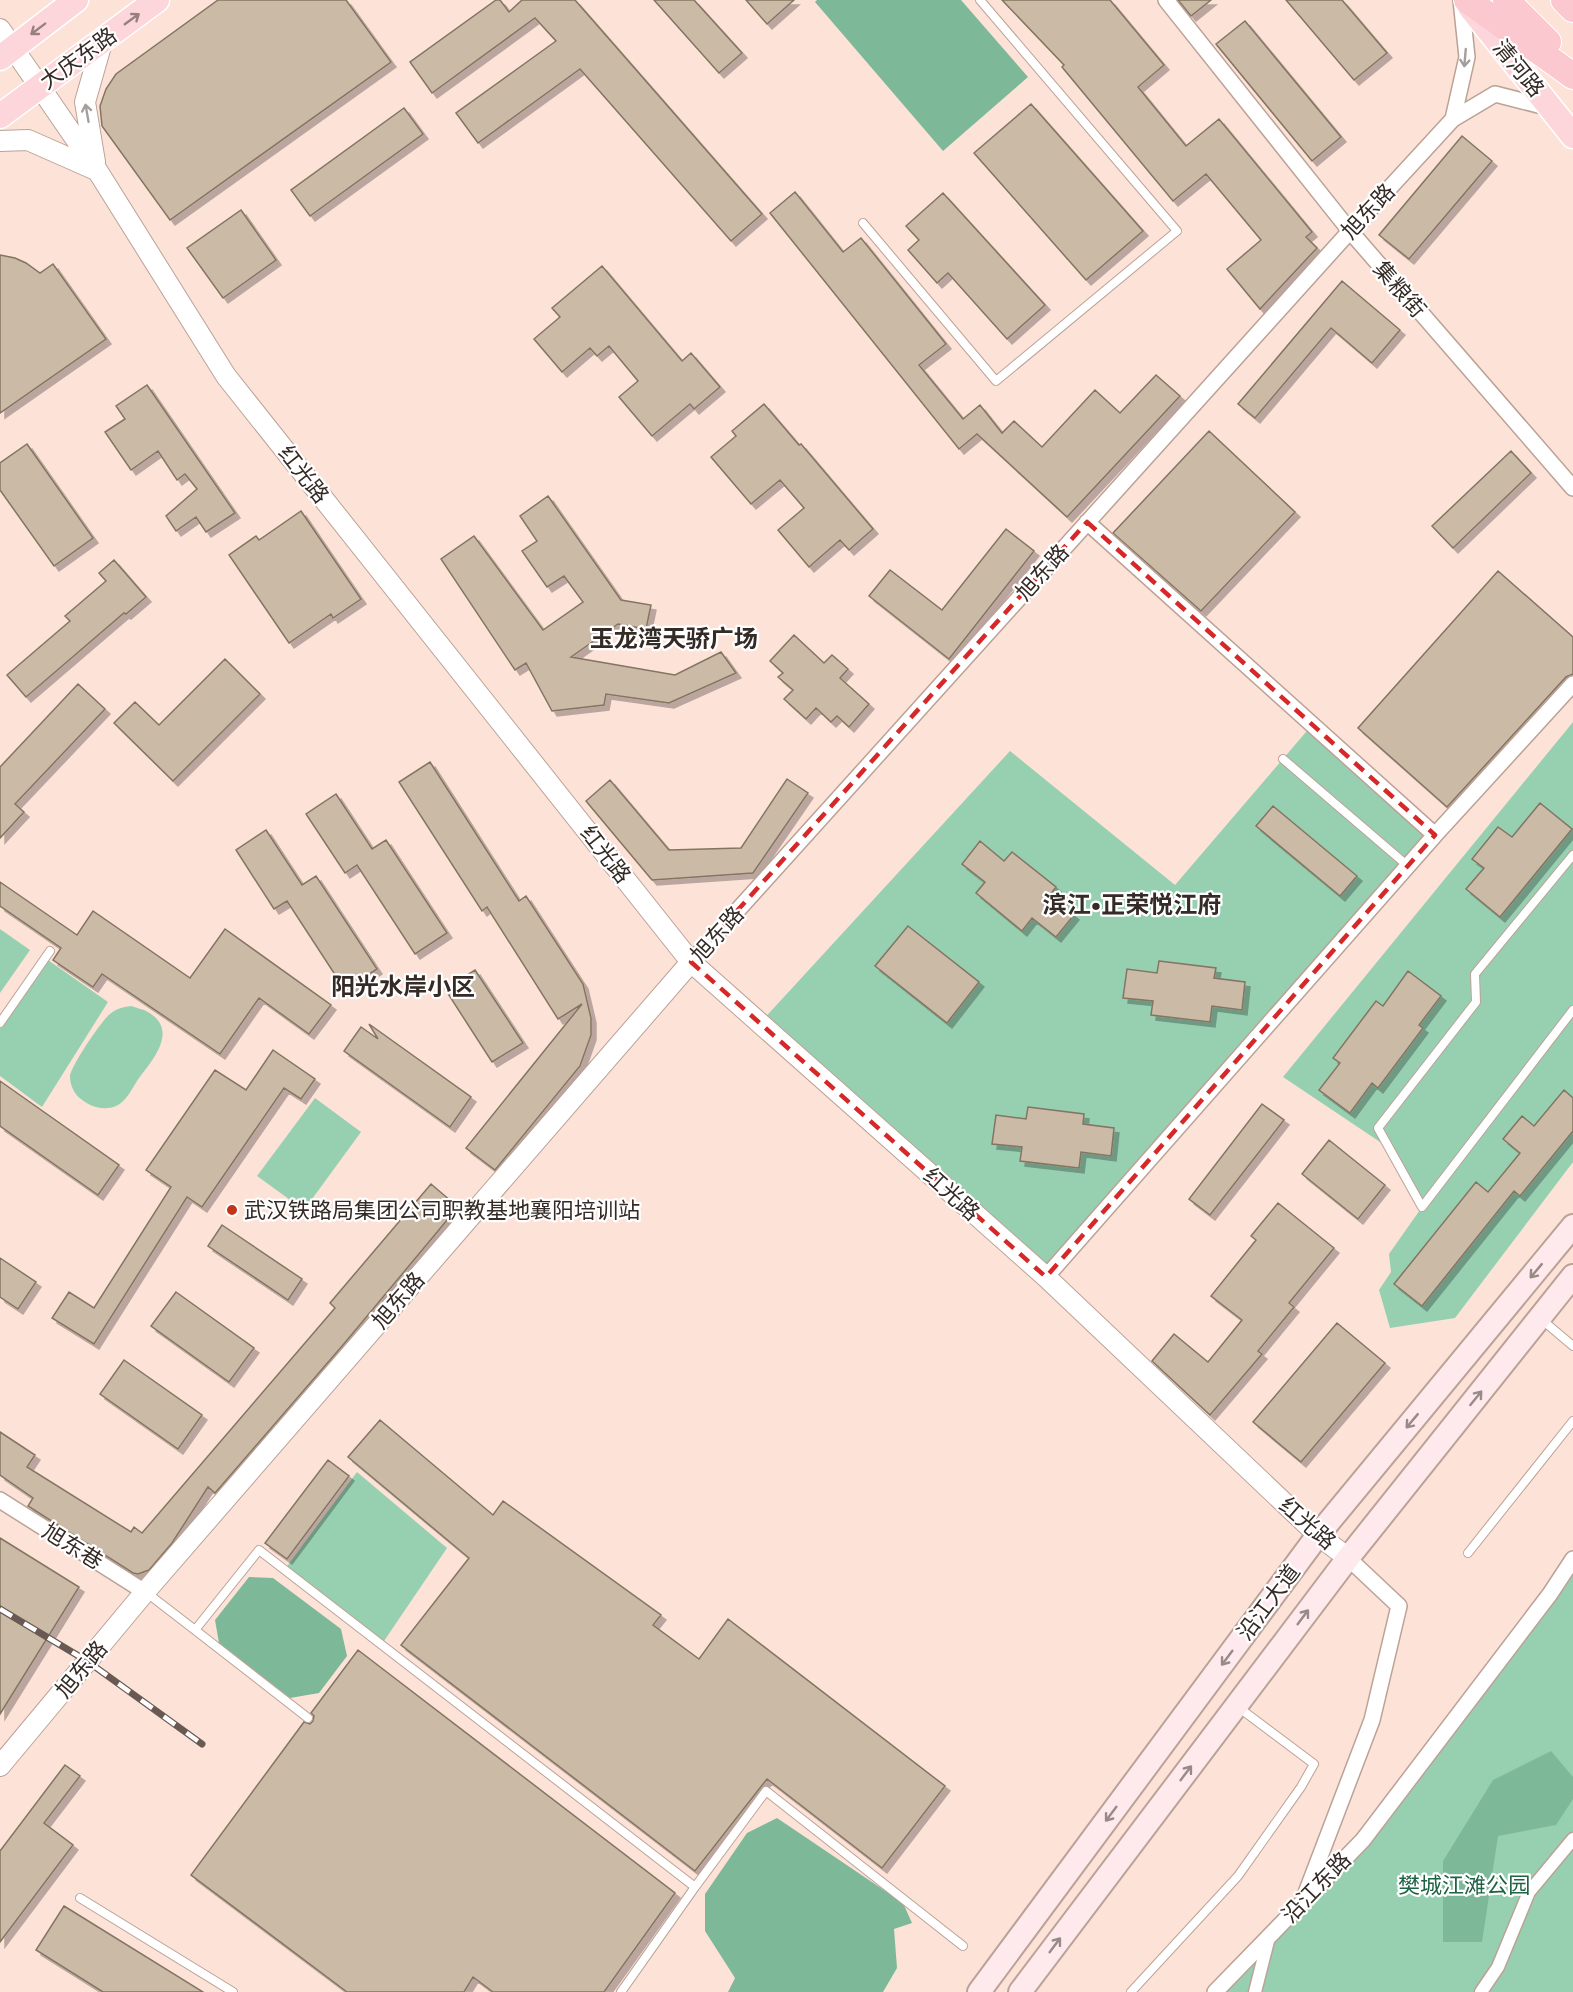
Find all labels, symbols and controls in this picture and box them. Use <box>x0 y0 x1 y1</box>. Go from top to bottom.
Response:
one-way arrow <box>123 12 139 25</box>
street label: 大庆东路 <box>34 21 121 94</box>
one-way arrow <box>30 22 46 35</box>
street label: 清河路 <box>1488 34 1551 102</box>
one-way arrow <box>1459 48 1470 67</box>
one-way arrow <box>81 103 92 123</box>
street label: 旭东路 <box>1335 177 1400 244</box>
street label: 集粮街 <box>1369 255 1432 322</box>
street label: 红光路 <box>273 439 335 508</box>
street label: 旭东路 <box>1010 538 1074 605</box>
district label: 玉龙湾天骄广场 <box>590 623 758 652</box>
street label: 红光路 <box>575 819 637 888</box>
district label: 滨江•正荣悦江府 <box>1043 889 1221 918</box>
street label: 旭东路 <box>685 900 749 967</box>
district label: 阳光水岸小区 <box>331 971 475 1000</box>
street label: 红光路 <box>919 1162 986 1226</box>
place label: 武汉铁路局集团公司职教基地襄阳培训站 <box>244 1196 640 1223</box>
marker: 武汉铁路局集团公司职教基地襄阳培训站 <box>225 1203 239 1217</box>
one-way arrow <box>1529 1263 1542 1279</box>
street label: 旭东路 <box>366 1266 429 1333</box>
one-way arrow <box>1469 1390 1482 1406</box>
one-way arrow <box>1405 1413 1418 1429</box>
street label: 红光路 <box>1275 1491 1342 1554</box>
street label: 旭东巷 <box>38 1517 108 1575</box>
street label: 沿江大道 <box>1230 1558 1305 1645</box>
one-way arrow <box>1297 1610 1310 1626</box>
street label: 旭东路 <box>49 1635 112 1703</box>
one-way arrow <box>1221 1649 1233 1665</box>
one-way arrow <box>1179 1765 1192 1781</box>
one-way arrow <box>1105 1806 1117 1822</box>
street label: 沿江东路 <box>1275 1846 1356 1928</box>
park label: 樊城江滩公园 <box>1398 1871 1530 1898</box>
one-way arrow <box>1049 1938 1062 1954</box>

